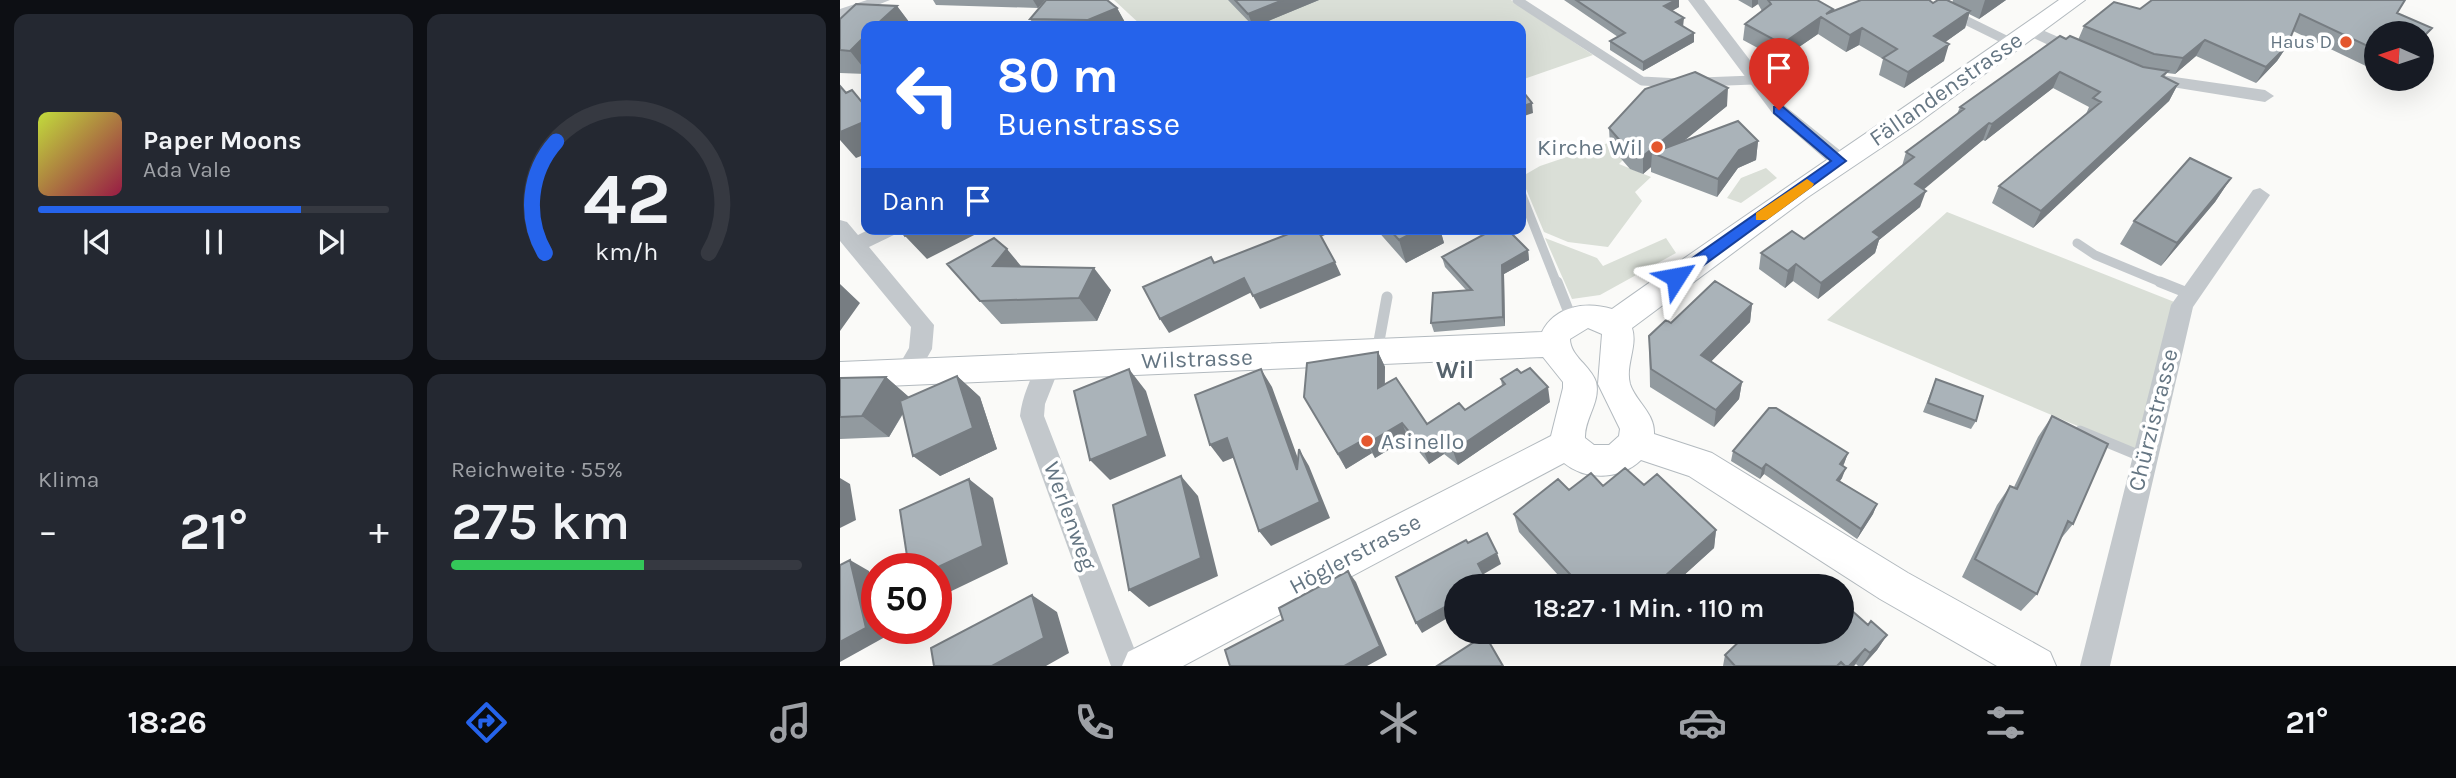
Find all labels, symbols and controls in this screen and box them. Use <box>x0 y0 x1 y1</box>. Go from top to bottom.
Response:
north arrow <box>2364 21 2434 91</box>
map controls <box>2364 21 2434 91</box>
street label: Fällandenstrasse <box>1864 26 2028 152</box>
place label: Haus D <box>2270 31 2332 53</box>
marker: Haus D <box>2338 34 2354 50</box>
pin <box>1749 38 1809 110</box>
text: 80 m <box>997 47 1119 104</box>
icon: left <box>882 49 973 140</box>
icon: arrive <box>1760 49 1798 87</box>
text: Buenstrasse <box>997 106 1180 143</box>
text: Paper Moons <box>143 125 302 156</box>
place label: Kirche Wil <box>1537 134 1643 161</box>
marker: Kirche Wil <box>1649 139 1665 155</box>
text: Ada Vale <box>143 156 231 183</box>
text: 42 <box>583 156 670 241</box>
icon: arrive <box>959 182 997 220</box>
text: Dann <box>882 186 945 217</box>
icon: previous <box>78 223 116 261</box>
icon: pause <box>195 223 233 261</box>
icon: next <box>312 223 350 261</box>
text: km/h <box>595 237 658 266</box>
position arrow <box>1639 240 1713 314</box>
street label: Wilstrasse <box>1141 344 1253 374</box>
street label: Chürzistrasse <box>2122 346 2184 494</box>
district label: Wil <box>1436 356 1474 384</box>
place label: Asinello <box>1381 428 1464 455</box>
marker: Asinello <box>1359 433 1375 449</box>
text: Reichweite · 55% <box>451 456 623 483</box>
street label: Werlenweg <box>1038 458 1102 574</box>
text: Klima <box>38 466 99 493</box>
text: 275 km <box>451 491 630 552</box>
text: 21° <box>179 501 248 562</box>
street label: Höglerstrasse <box>1285 508 1425 600</box>
text: − <box>38 509 58 554</box>
text: + <box>369 509 389 554</box>
speed limit sign: 50 <box>861 553 952 644</box>
text: 18:27 · 1 Min. · 110 m <box>1534 593 1764 624</box>
icon: directions <box>462 698 511 747</box>
icon: music <box>766 698 815 747</box>
icon: phone <box>1070 698 1119 747</box>
icon: climate <box>1374 698 1423 747</box>
icon: car <box>1678 698 1727 747</box>
icon: filters <box>1981 698 2030 747</box>
text: 18:26 <box>127 704 207 741</box>
text: 21° <box>2285 704 2329 741</box>

